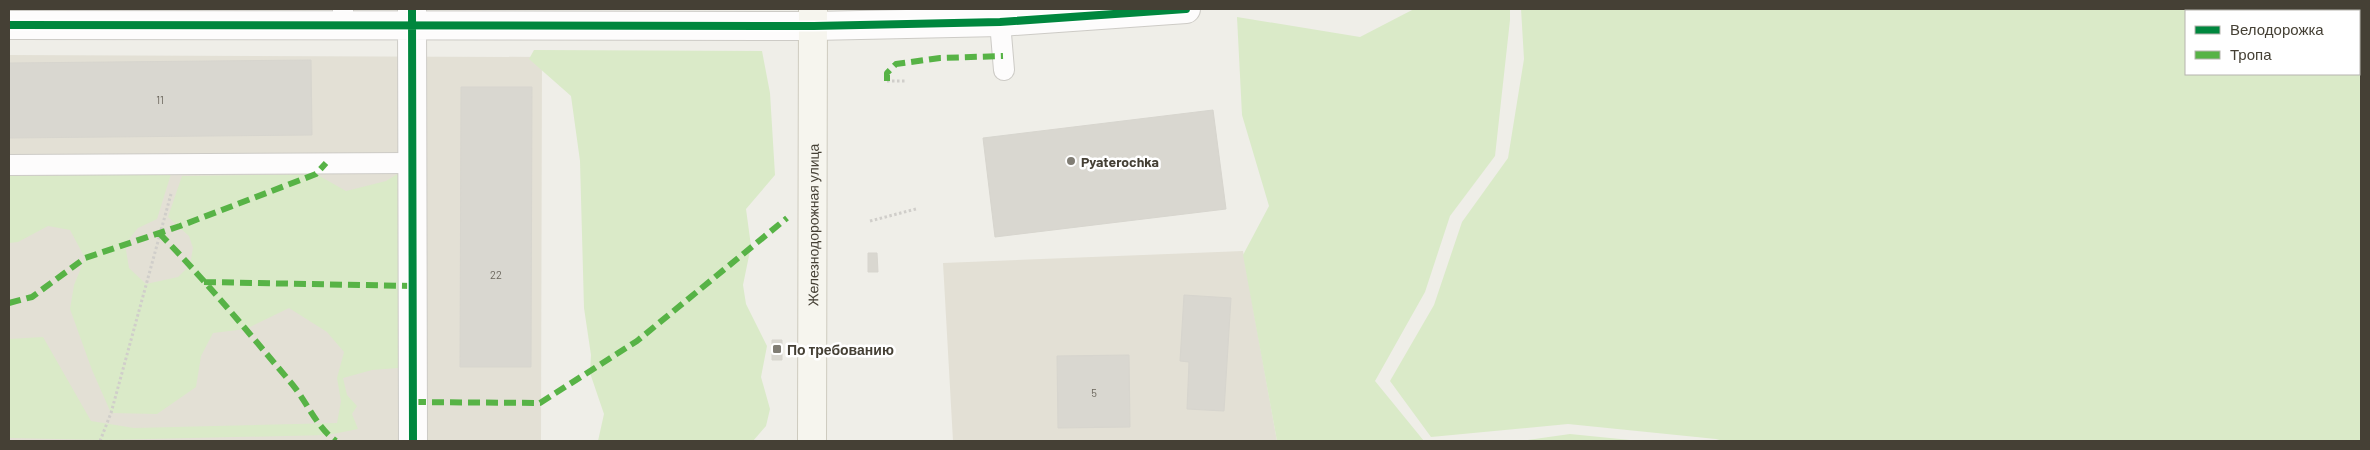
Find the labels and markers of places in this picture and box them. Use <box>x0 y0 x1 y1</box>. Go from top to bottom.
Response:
place label: Pyaterochka <box>1081 153 1159 170</box>
marker: Pyaterochka <box>1065 155 1077 167</box>
place label: По требованию <box>787 341 894 358</box>
marker: По требованию <box>771 343 783 355</box>

